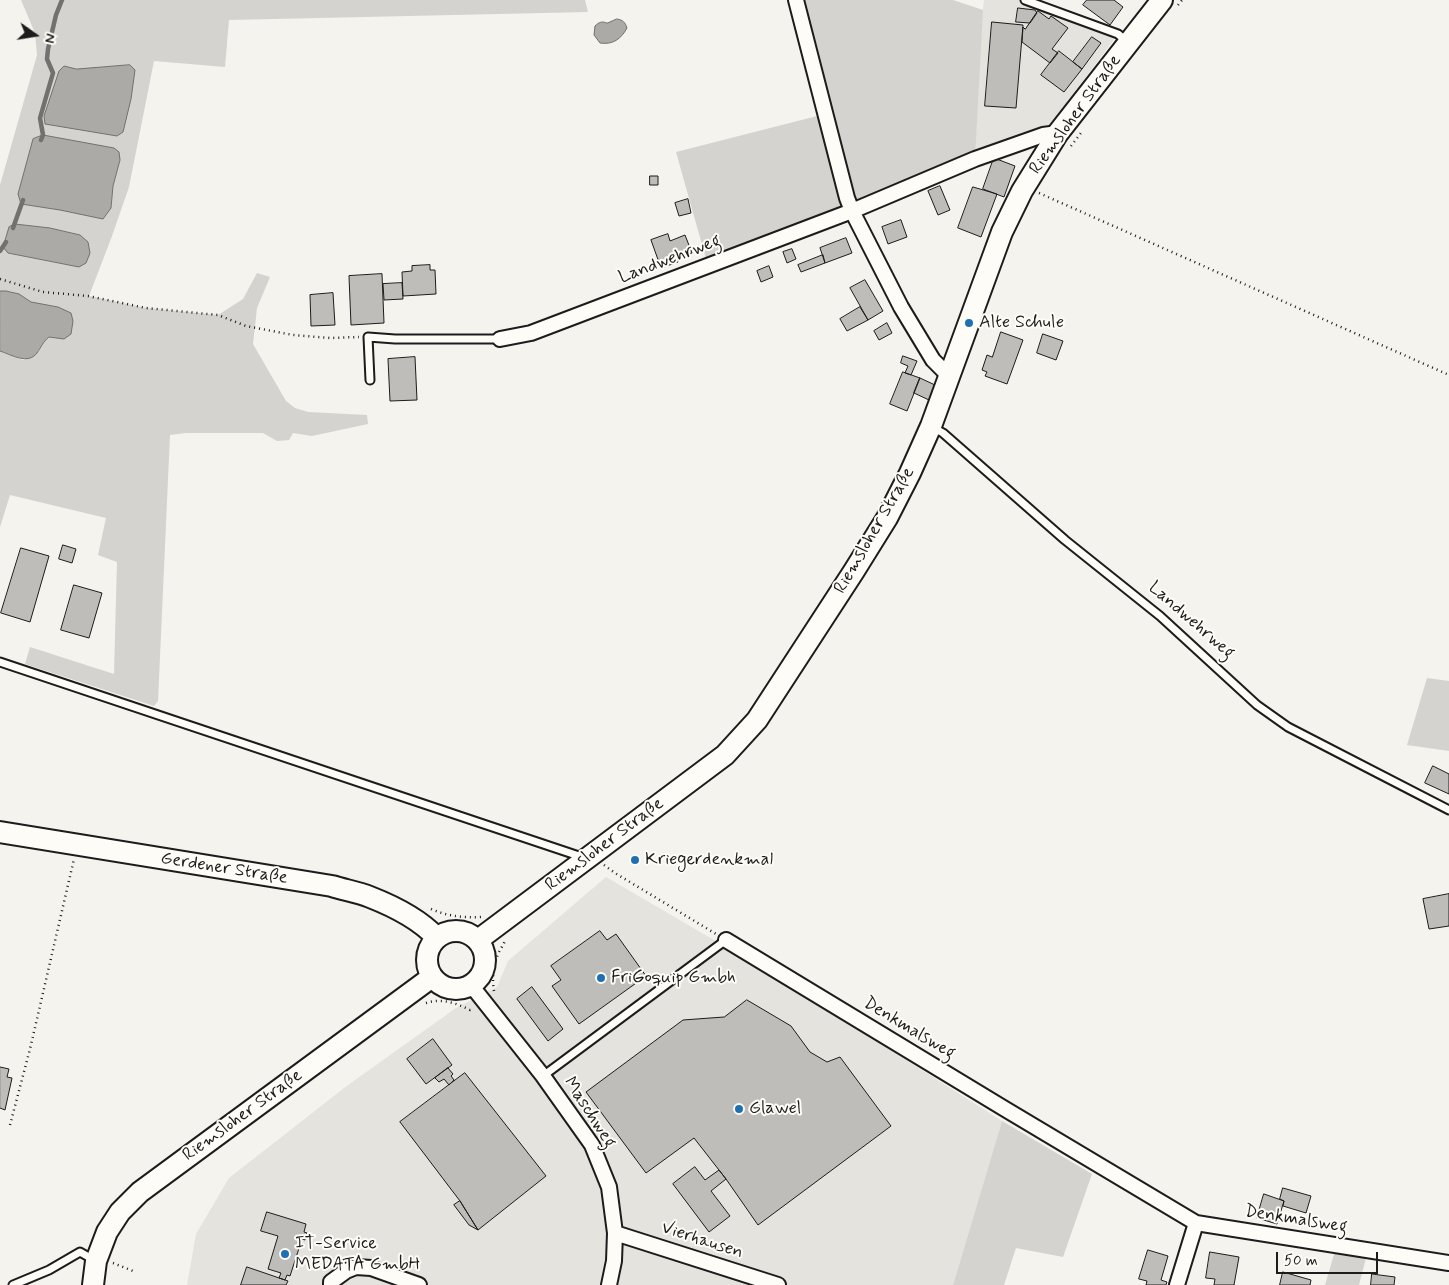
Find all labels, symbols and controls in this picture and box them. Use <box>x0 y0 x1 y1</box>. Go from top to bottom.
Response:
north arrow <box>10 10 60 60</box>
text: N <box>40 32 59 45</box>
street label: Riemsloher Straße <box>1025 51 1127 179</box>
street label: Landwehrweg <box>616 231 724 289</box>
place label: Alte Schule <box>979 312 1064 334</box>
marker: Alte Schule <box>963 317 975 329</box>
street label: Riemsloher Straße <box>830 464 920 598</box>
street label: Landwehrweg <box>1143 578 1239 664</box>
street label: Riemsloher Straße <box>542 793 668 897</box>
street label: Gerdener Straße <box>159 848 289 890</box>
place label: Kriegerdenkmal <box>645 849 773 871</box>
marker: Kriegerdenkmal <box>629 854 641 866</box>
place label: FriGoquip Gmbh <box>611 967 736 989</box>
marker: FriGoquip Gmbh <box>595 972 607 984</box>
street label: Denkmalsweg <box>859 993 959 1065</box>
street label: Riemsloher Straße <box>179 1065 307 1167</box>
street label: Maschweg <box>558 1073 620 1153</box>
place label: Glawel <box>749 1098 801 1120</box>
marker: Glawel <box>733 1103 745 1115</box>
street label: Denkmalsweg <box>1243 1201 1349 1239</box>
street label: Vierhausen <box>658 1218 746 1264</box>
place label: IT-Service MEDATA GmbH <box>295 1233 420 1276</box>
scale bar <box>1279 1242 1382 1274</box>
marker: IT-Service MEDATA GmbH <box>279 1248 291 1260</box>
text: 50 m <box>1284 1251 1318 1271</box>

